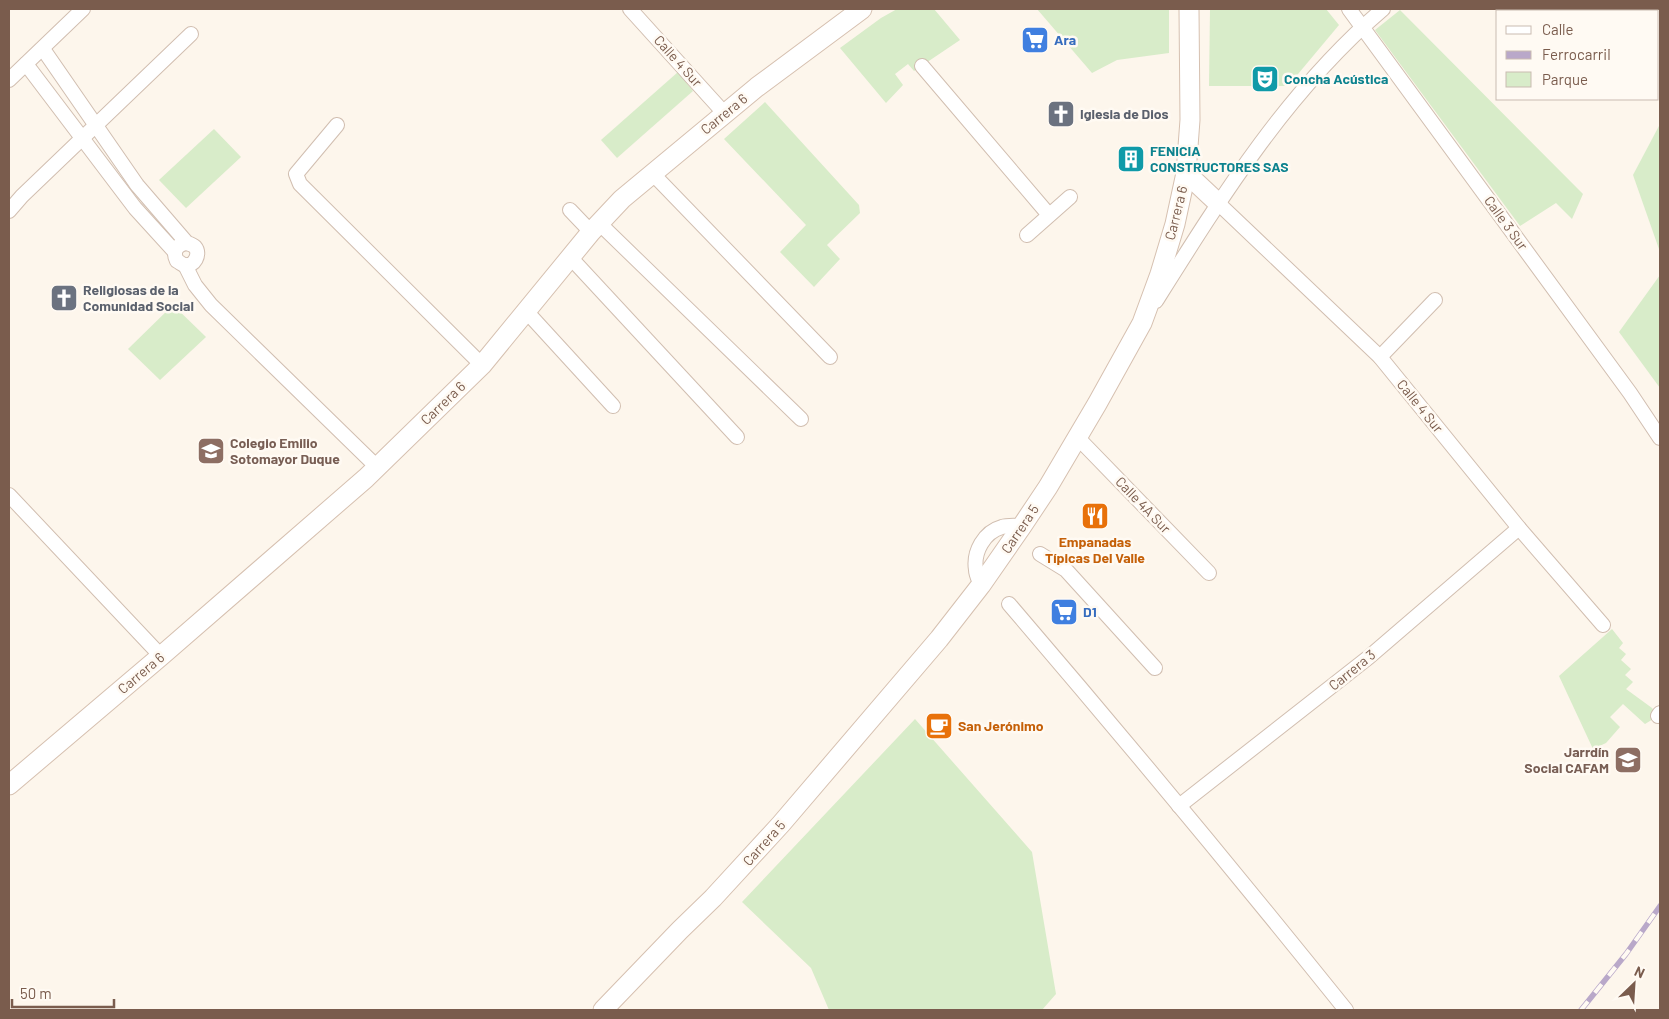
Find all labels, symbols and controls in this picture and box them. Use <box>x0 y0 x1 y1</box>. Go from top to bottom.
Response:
legend <box>1496 10 1659 100</box>
text: Calle <box>1542 20 1574 38</box>
supermarket icon: Ara <box>1020 25 1050 55</box>
street label: Calle 4 Sur <box>651 31 706 90</box>
place label: Ara <box>1054 31 1076 48</box>
text: Ferrocarril <box>1542 45 1611 63</box>
theatre icon: Concha Acústica <box>1250 64 1280 94</box>
place label: Concha Acústica <box>1284 70 1388 87</box>
text: Parque <box>1542 70 1588 88</box>
street label: Carrera 6 <box>697 90 751 138</box>
church icon: Iglesia de Dios <box>1046 99 1076 129</box>
place label: Iglesia de Dios <box>1080 105 1169 122</box>
place label: FENICIA CONSTRUCTORES SAS <box>1150 142 1288 175</box>
building icon: FENICIA CONSTRUCTORES SAS <box>1116 144 1146 174</box>
street label: Carrera 6 <box>1161 184 1190 242</box>
street label: Calle 3 Sur <box>1481 192 1532 253</box>
place label: Religiosas de la Comunidad Social <box>83 281 194 314</box>
church icon: Religiosas de la Comunidad Social <box>49 283 79 313</box>
street label: Calle 4 Sur <box>1394 376 1447 436</box>
street label: Carrera 6 <box>417 377 468 428</box>
place label: Colegio Emilio Sotomayor Duque <box>230 434 340 467</box>
school or university icon: Colegio Emilio Sotomayor Duque <box>196 436 226 466</box>
street label: Calle 4A Sur <box>1112 473 1174 536</box>
street label: Carrera 5 <box>997 501 1042 556</box>
restaurant icon: Empanadas Típicas Del Valle <box>1080 501 1110 531</box>
place label: Empanadas Típicas Del Valle <box>1045 533 1145 566</box>
supermarket icon: D1 <box>1049 597 1079 627</box>
place label: D1 <box>1083 603 1097 620</box>
street label: Carrera 3 <box>1325 646 1379 694</box>
street label: Carrera 6 <box>114 648 167 697</box>
cafe icon: San Jerónimo <box>924 711 954 741</box>
place label: San Jerónimo <box>958 717 1044 734</box>
place label: Jarrdín Social CAFAM <box>1524 743 1609 776</box>
school or university icon: Jarrdín Social CAFAM <box>1613 745 1643 775</box>
street label: Carrera 5 <box>739 816 788 869</box>
north arrow <box>1609 959 1659 1009</box>
text: N <box>1632 962 1648 981</box>
scale bar <box>12 976 115 1008</box>
text: 50 m <box>20 984 52 1002</box>

